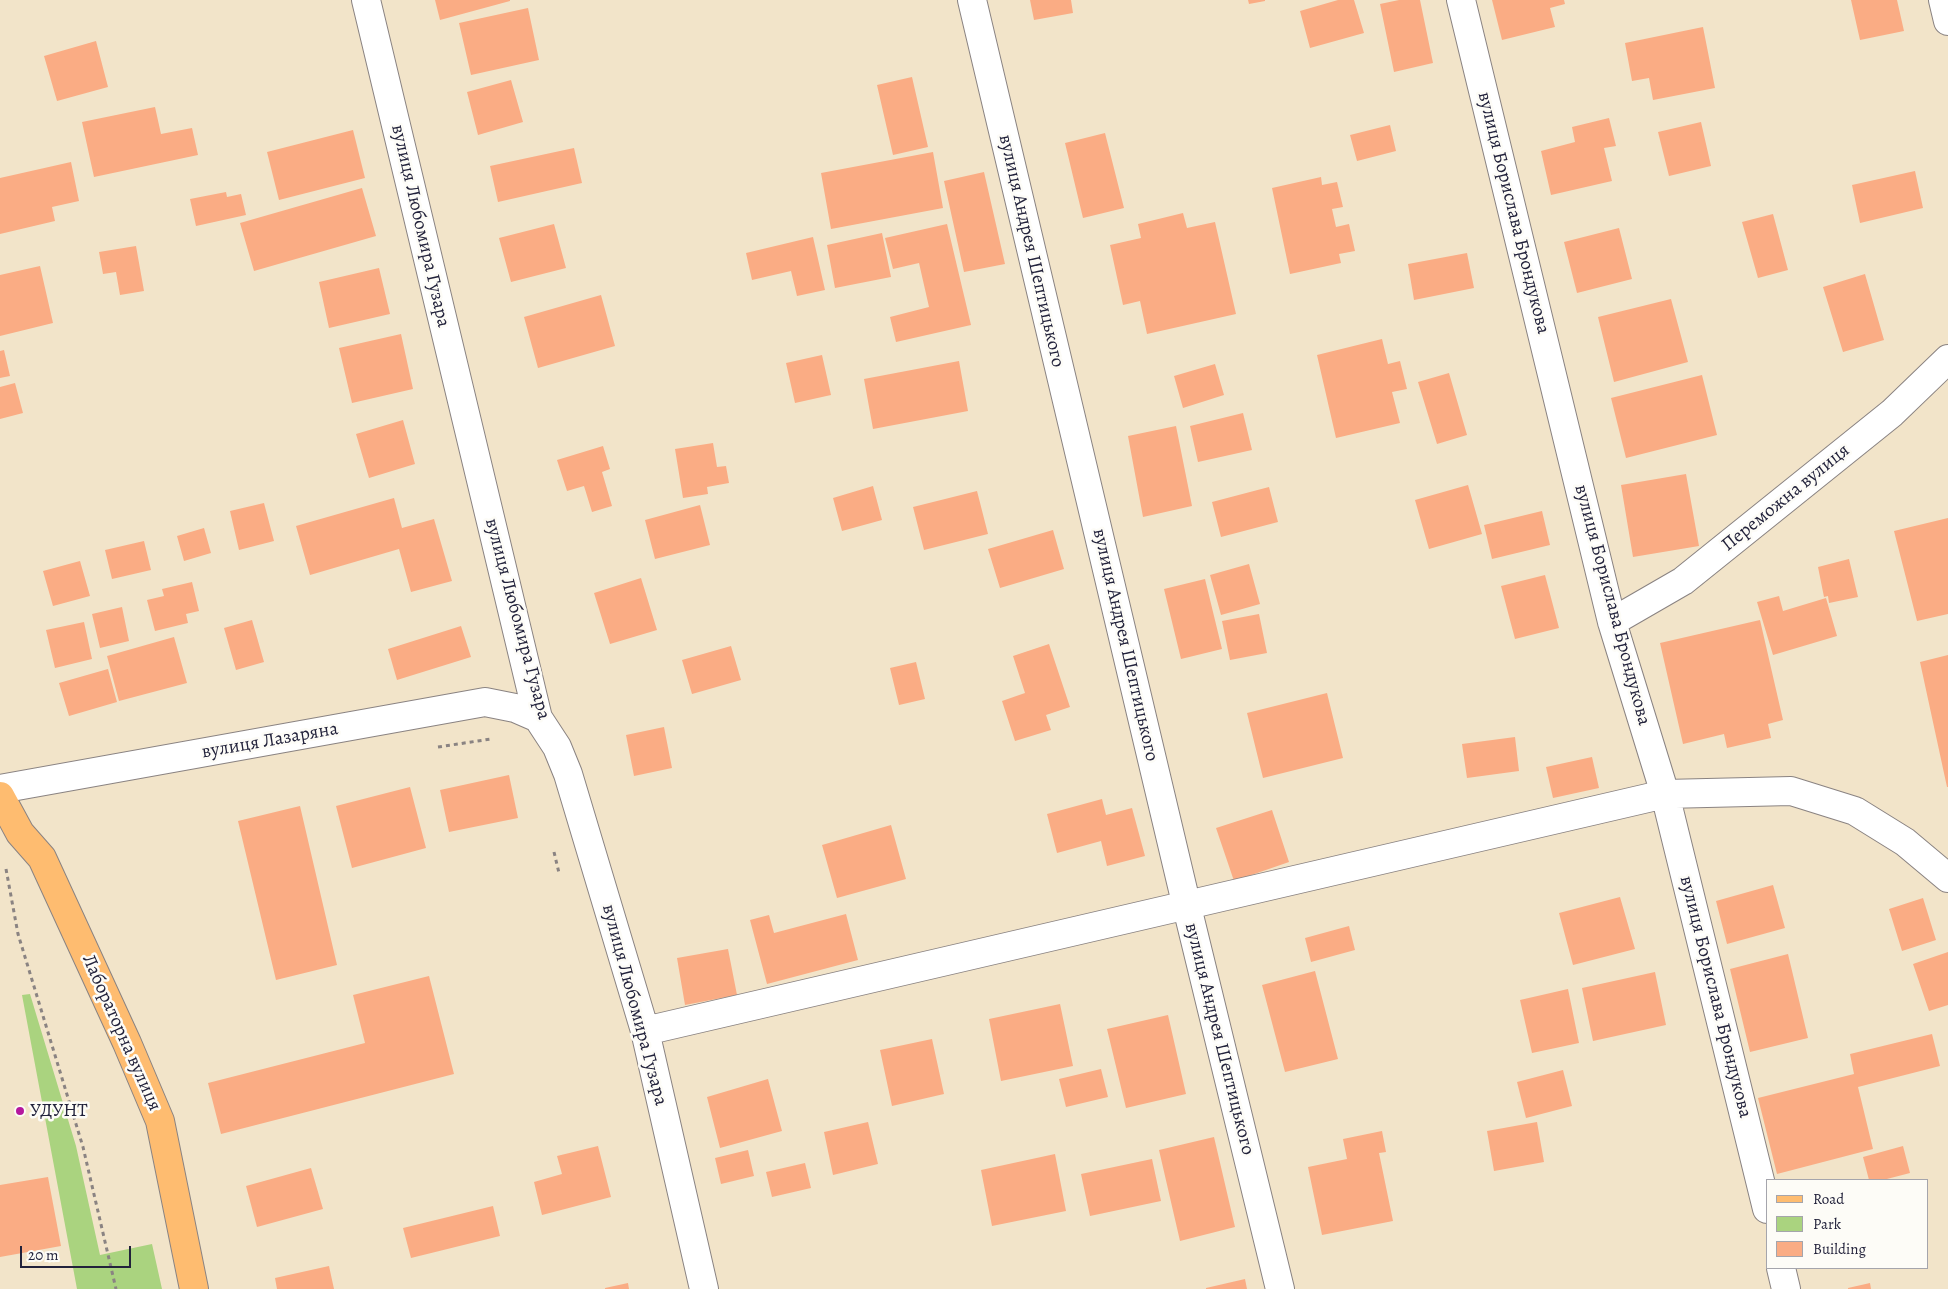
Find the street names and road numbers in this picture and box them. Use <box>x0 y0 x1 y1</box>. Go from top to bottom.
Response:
street label: вулиця Борислава Брондукова <box>1472 90 1554 336</box>
street label: вулиця Любомира Гузара <box>386 122 454 330</box>
street label: вулиця Андрея Шептицького <box>993 132 1069 370</box>
street label: Переможна вулиця <box>1717 439 1855 557</box>
street label: вулиця Борислава Брондукова <box>1569 482 1655 728</box>
street label: вулиця Любомира Гузара <box>479 516 555 722</box>
street label: вулиця Андрея Шептицького <box>1087 526 1163 764</box>
street label: вулиця Лазаряна <box>200 718 340 764</box>
street label: вулиця Борислава Брондукова <box>1674 874 1756 1120</box>
street label: вулиця Любомира Гузара <box>596 902 672 1108</box>
street label: вулиця Андрея Шептицького <box>1179 921 1259 1157</box>
street label: Лабораторна вулиця <box>76 951 166 1115</box>

